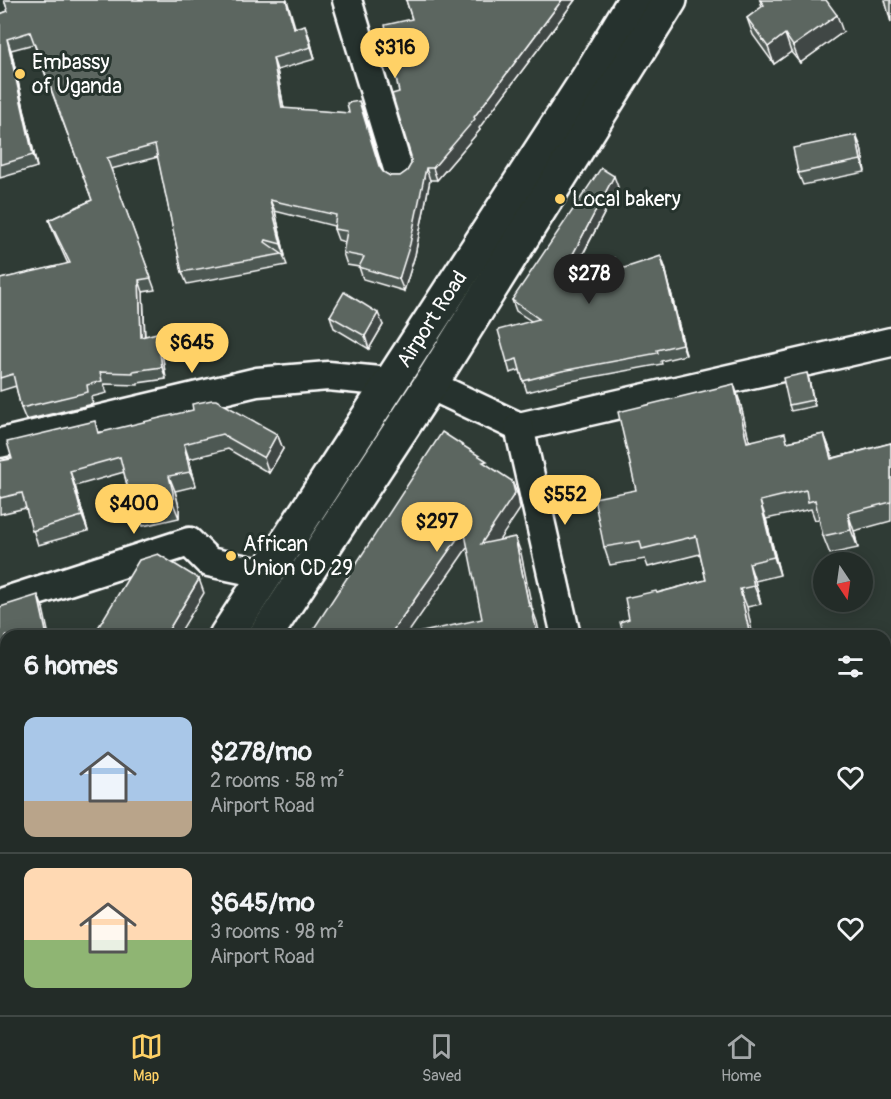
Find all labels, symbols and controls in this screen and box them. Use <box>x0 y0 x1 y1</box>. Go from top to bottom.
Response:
pin: $316 <box>359 28 431 79</box>
text: $316 <box>374 35 416 60</box>
place label: Embassy of Uganda <box>32 49 122 100</box>
marker: Embassy of Uganda <box>13 67 27 81</box>
place label: Local bakery <box>572 186 681 213</box>
marker: Local bakery <box>553 192 567 206</box>
pin: $278 <box>553 254 625 305</box>
text: $278 <box>568 261 610 286</box>
street label: Airport Road <box>391 266 473 373</box>
pin: $645 <box>156 323 228 374</box>
text: $645 <box>170 330 214 355</box>
pin: $552 <box>529 475 601 526</box>
text: $552 <box>543 482 587 507</box>
pin: $400 <box>98 484 170 535</box>
text: $400 <box>109 491 159 516</box>
pin: $297 <box>401 502 473 553</box>
text: $297 <box>416 509 458 534</box>
place label: African Union CD 29 <box>243 531 353 582</box>
marker: African Union CD 29 <box>224 549 238 563</box>
north arrow <box>813 552 873 612</box>
map controls <box>813 552 873 612</box>
text: 6 homes <box>24 650 118 682</box>
icon: filters <box>834 650 867 683</box>
text: $278/mo <box>210 736 312 768</box>
icon: home <box>72 741 144 813</box>
icon: heart <box>834 761 867 794</box>
text: 2 rooms · 58 m² <box>210 768 345 793</box>
text: Airport Road <box>210 793 315 818</box>
text: $645/mo <box>210 887 315 919</box>
icon: home <box>72 892 144 964</box>
icon: heart <box>834 912 867 945</box>
text: 3 rooms · 98 m² <box>210 919 344 944</box>
text: Airport Road <box>210 944 315 969</box>
tab: Map <box>130 1030 163 1086</box>
tab: Saved <box>422 1030 462 1086</box>
tab: Home <box>721 1030 761 1086</box>

